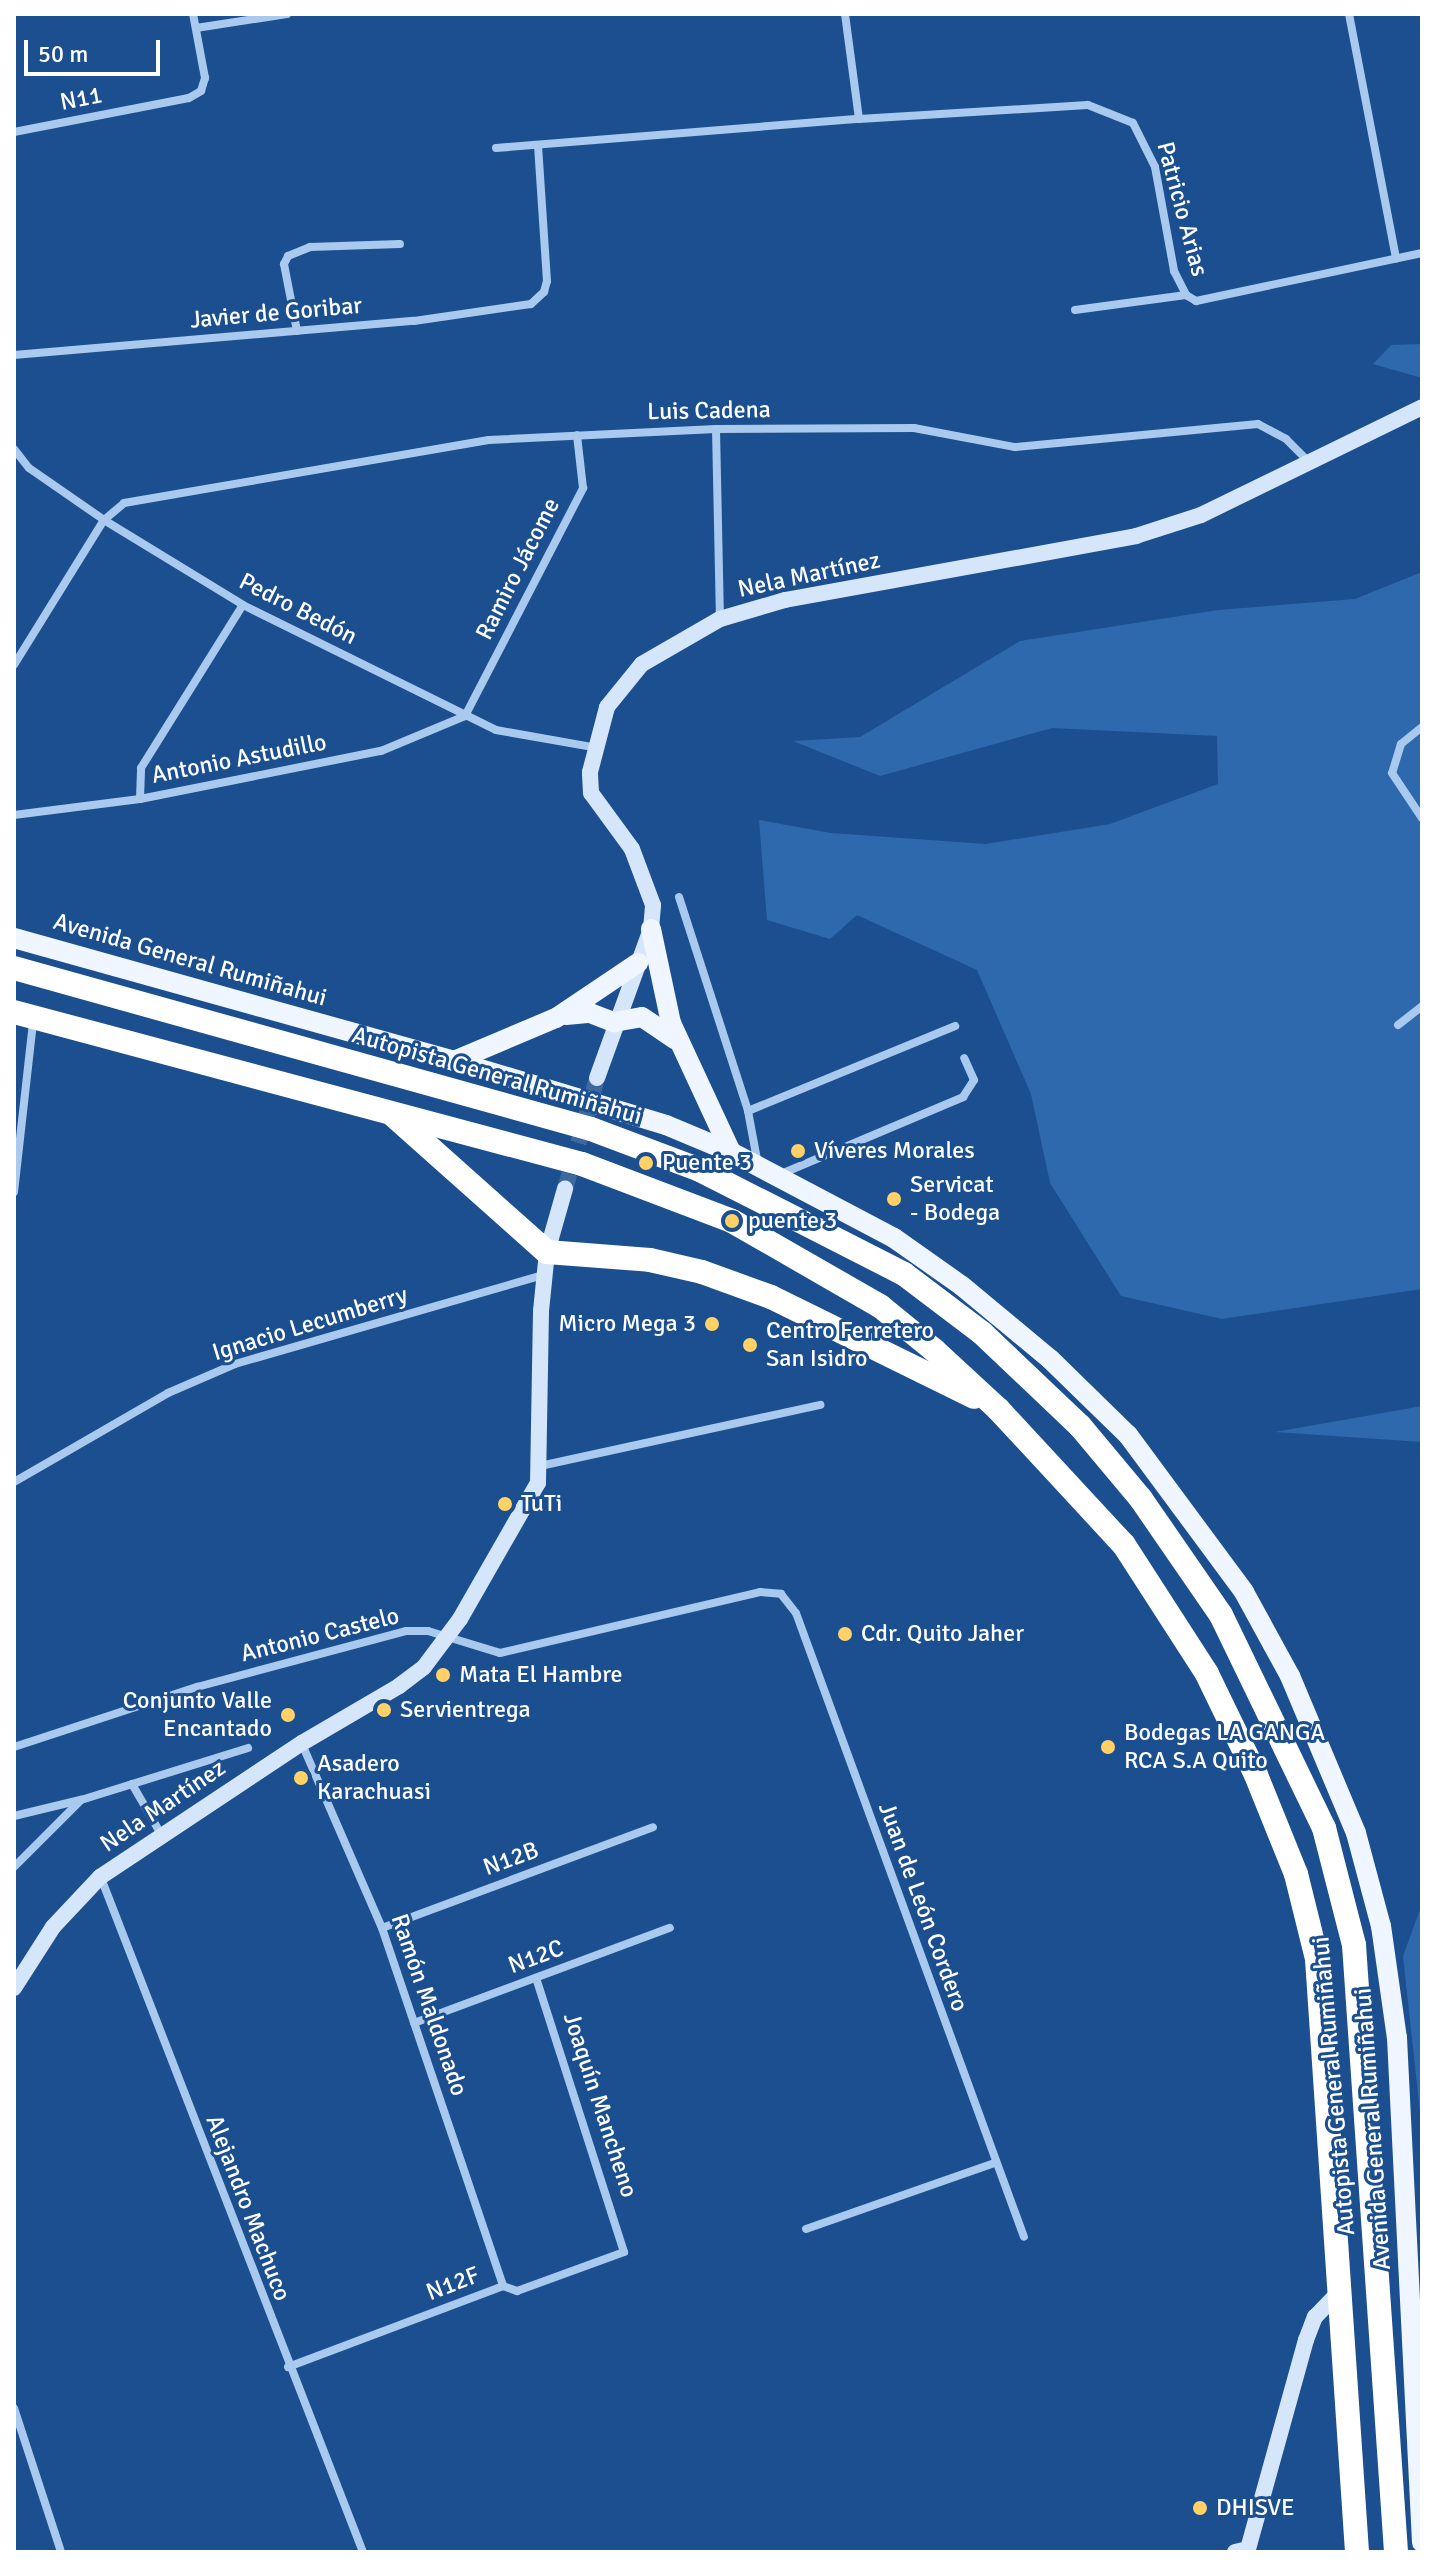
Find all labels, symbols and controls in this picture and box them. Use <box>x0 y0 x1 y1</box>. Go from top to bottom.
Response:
scale bar <box>28 24 164 74</box>
text: 50 m <box>38 39 88 69</box>
street label: N11 <box>58 81 104 117</box>
street label: Patricio Arias <box>1150 139 1214 279</box>
street label: Javier de Goribar <box>189 291 363 335</box>
street label: Luis Cadena <box>647 396 771 426</box>
street label: Ramiro Jácome <box>470 493 566 645</box>
street label: Nela Martínez <box>735 546 883 604</box>
street label: Pedro Bedón <box>234 567 362 651</box>
street label: Antonio Astudillo <box>149 728 329 790</box>
street label: Avenida General Rumiñahui <box>50 907 330 1013</box>
street label: Autopista General Rumiñahui <box>349 1021 645 1131</box>
place label: Víveres Morales <box>814 1137 975 1165</box>
marker: Víveres Morales <box>789 1142 807 1160</box>
place label: Puente 3 <box>662 1149 752 1177</box>
marker: Puente 3 <box>637 1154 655 1172</box>
place label: Servicat - Bodega <box>910 1171 1000 1227</box>
marker: Servicat - Bodega <box>885 1190 903 1208</box>
place label: puente 3 <box>748 1207 837 1235</box>
marker: puente 3 <box>723 1212 741 1230</box>
street label: Ignacio Lecumberry <box>209 1281 411 1367</box>
place label: Micro Mega 3 <box>558 1310 696 1338</box>
marker: Micro Mega 3 <box>703 1315 721 1333</box>
place label: Centro Ferretero San Isidro <box>766 1317 934 1373</box>
marker: Centro Ferretero San Isidro <box>741 1336 759 1354</box>
place label: TuTi <box>521 1490 562 1518</box>
marker: TuTi <box>496 1495 514 1513</box>
street label: Antonio Castelo <box>238 1601 402 1669</box>
place label: Cdr. Quito Jaher <box>861 1620 1024 1648</box>
marker: Cdr. Quito Jaher <box>836 1625 854 1643</box>
place label: Mata El Hambre <box>459 1661 623 1689</box>
marker: Mata El Hambre <box>434 1666 452 1684</box>
place label: Conjunto Valle Encantado <box>123 1687 272 1743</box>
place label: Servientrega <box>400 1696 531 1724</box>
marker: Servientrega <box>375 1701 393 1719</box>
marker: Conjunto Valle Encantado <box>279 1706 297 1724</box>
place label: Bodegas LA GANGA RCA S.A Quito <box>1124 1719 1325 1775</box>
marker: Bodegas LA GANGA RCA S.A Quito <box>1099 1738 1117 1756</box>
place label: Asadero Karachuasi <box>317 1750 431 1806</box>
street label: Nela Martínez <box>95 1754 231 1858</box>
marker: Asadero Karachuasi <box>292 1769 310 1787</box>
street label: Juan de León Cordero <box>872 1799 974 2015</box>
street label: N12B <box>479 1836 543 1882</box>
street label: Ramón Maldonado <box>384 1910 474 2100</box>
street label: N12C <box>504 1934 568 1980</box>
street label: Autopista General Rumiñahui <box>1307 1935 1361 2237</box>
street label: Avenida General Rumiñahui <box>1349 1987 1397 2271</box>
street label: Joaquín Mancheno <box>557 2009 643 2201</box>
street label: Alejandro Machuco <box>199 2111 297 2305</box>
street label: N12F <box>422 2261 484 2307</box>
place label: DHISVE <box>1216 2494 1295 2522</box>
marker: DHISVE <box>1191 2499 1209 2517</box>

